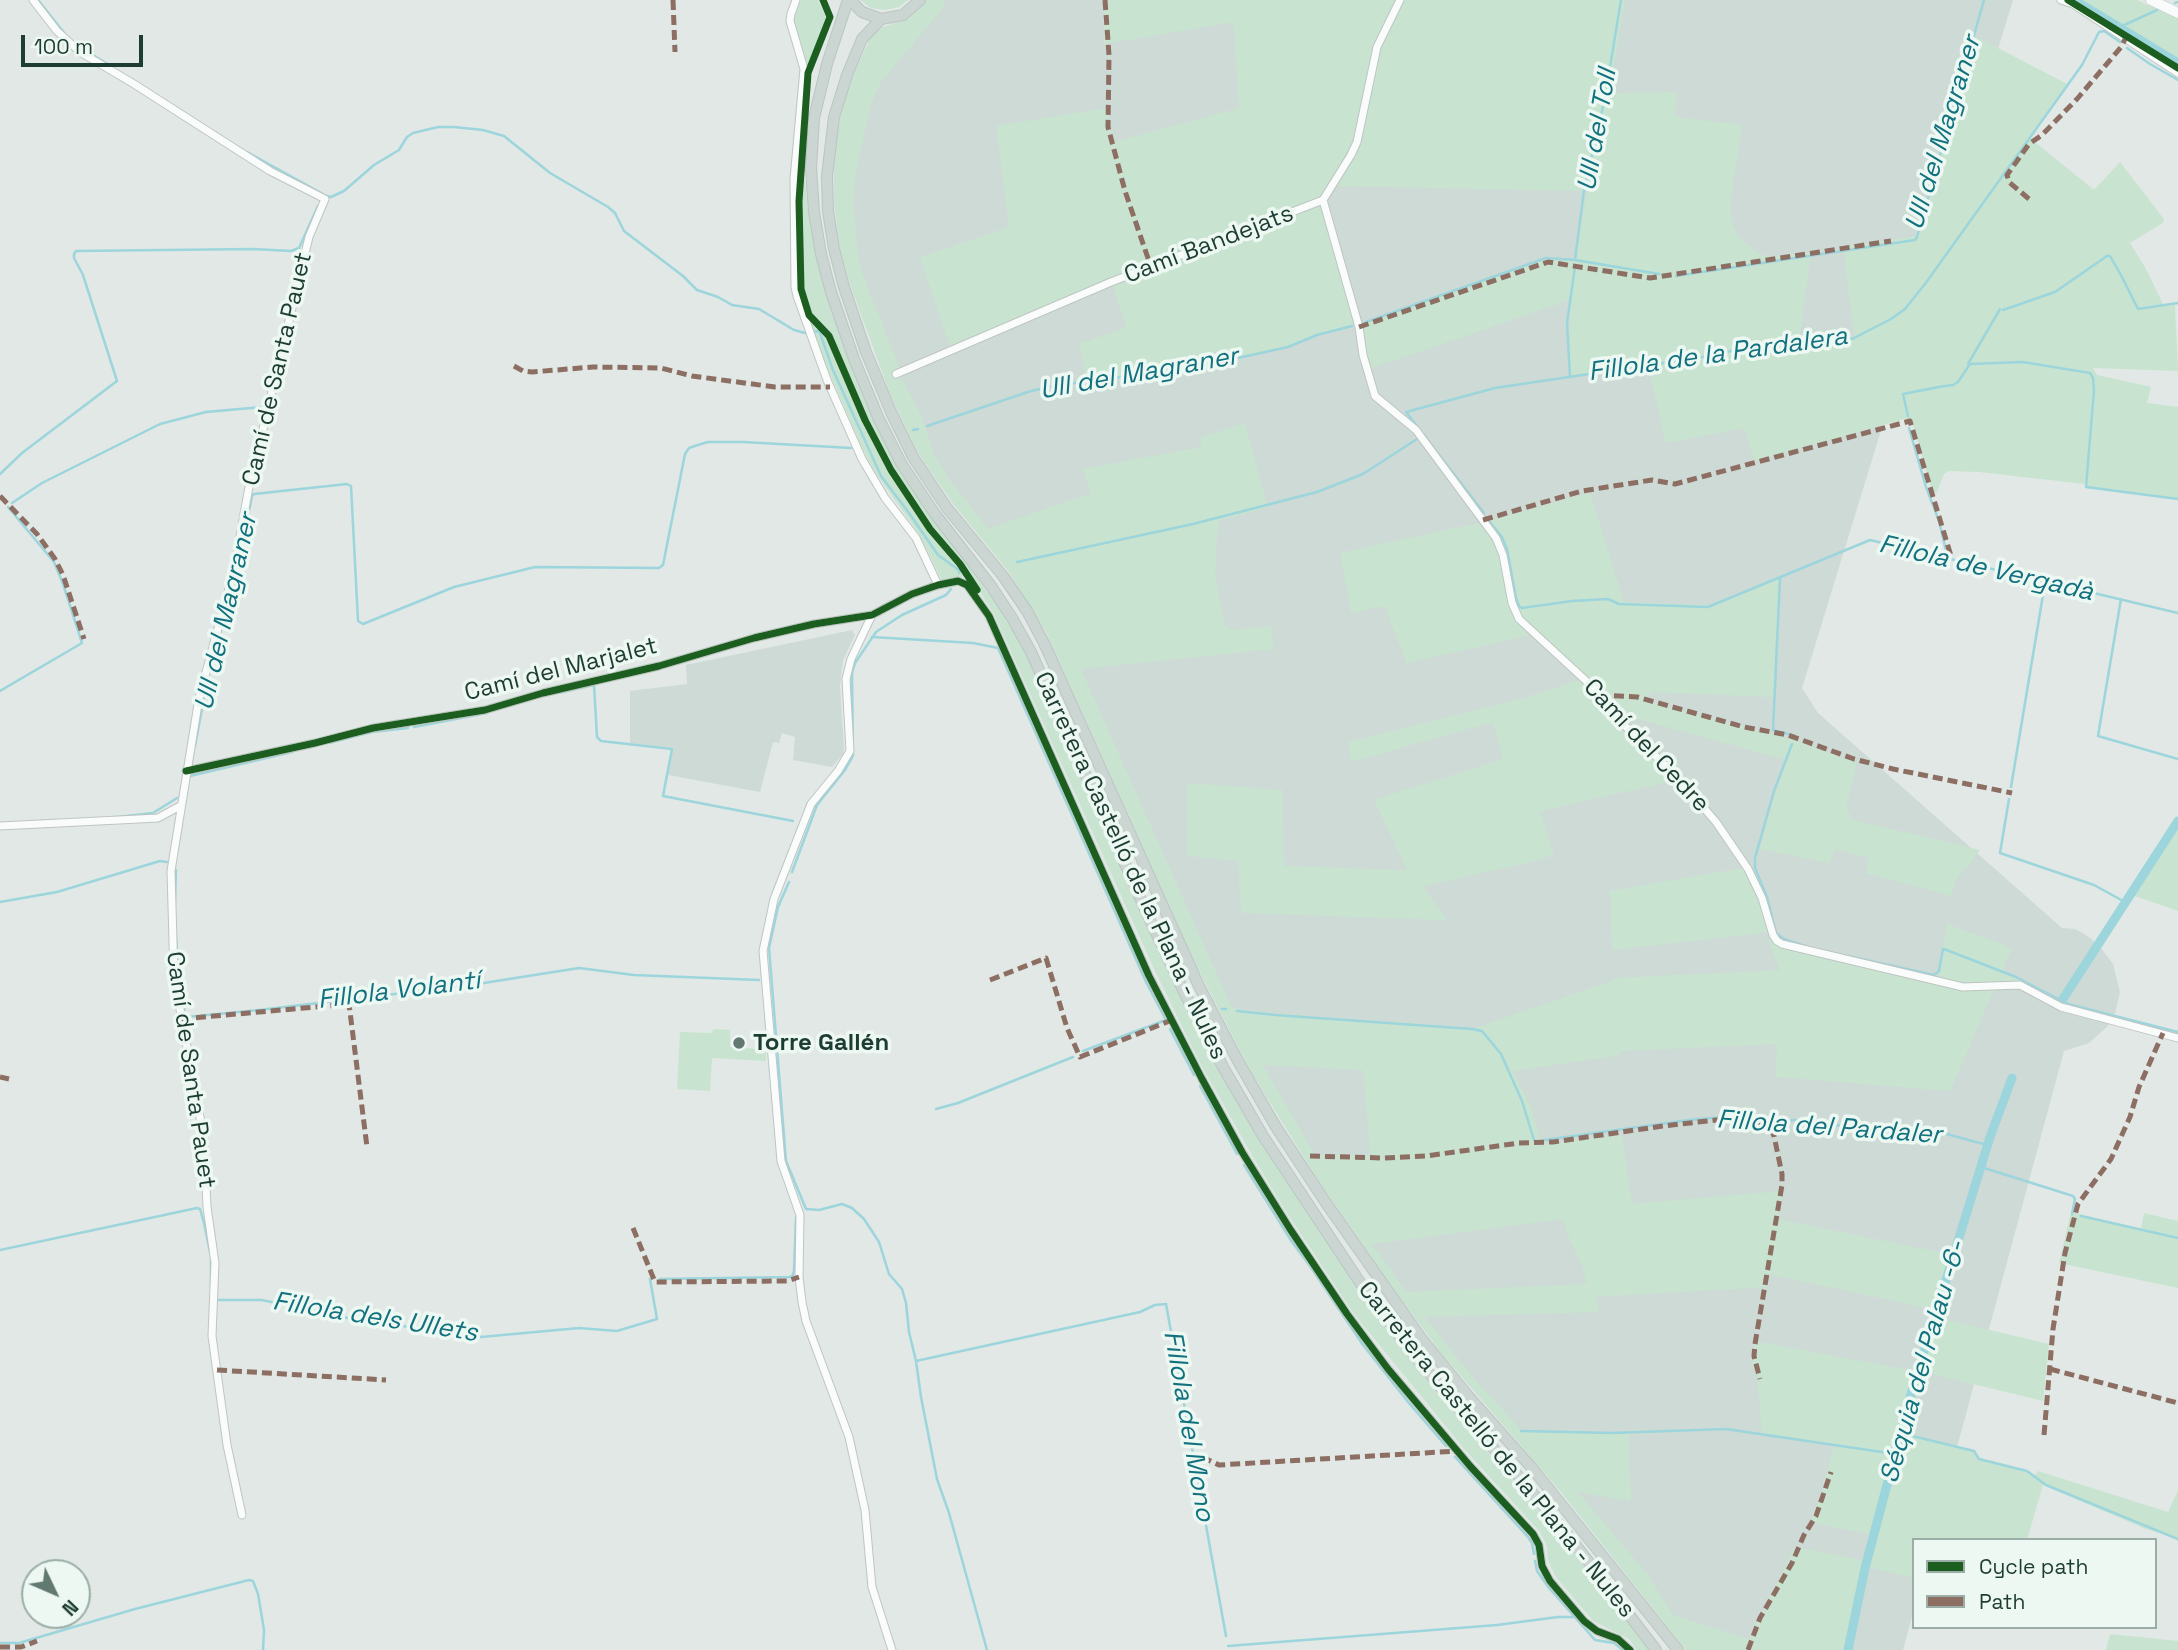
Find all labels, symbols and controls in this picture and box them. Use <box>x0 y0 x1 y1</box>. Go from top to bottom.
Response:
scale bar <box>24 21 147 65</box>
water label: Ull del Magraner <box>1900 32 1988 234</box>
text: 100 m <box>34 33 93 60</box>
water label: Ull del Toll <box>1572 67 1624 193</box>
street label: Camí Bandejats <box>1120 200 1298 290</box>
street label: Camí de Santa Pauet <box>237 249 319 489</box>
water label: Fillola de la Pardalera <box>1586 321 1850 389</box>
water label: Ull del Magraner <box>1037 341 1241 407</box>
water label: Ull del Magraner <box>189 510 265 714</box>
water label: Fillola de Vergadà <box>1876 529 2096 609</box>
street label: Camí del Marjalet <box>462 632 660 708</box>
street label: Carretera Castelló de la Plana - Nules <box>1027 668 1233 1064</box>
street label: Camí del Cedre <box>1577 673 1715 819</box>
street label: Camí de Santa Pauet <box>159 950 221 1190</box>
water label: Fillola Volantí <box>316 966 482 1016</box>
place label: Torre Gallén <box>753 1029 889 1057</box>
marker: Torre Gallén <box>731 1035 747 1051</box>
water label: Fillola del Pardaler <box>1716 1105 1942 1151</box>
water label: Séquia del Palau -6- <box>1874 1237 1974 1487</box>
street label: Carretera Castelló de la Plana - Nules <box>1351 1276 1641 1624</box>
water label: Fillola dels Ullets <box>270 1286 480 1350</box>
water label: Fillola del Mono <box>1156 1328 1220 1524</box>
legend <box>1912 1538 2157 1629</box>
text: Cycle path <box>1979 1553 2088 1580</box>
north arrow <box>21 1559 91 1629</box>
text: Path <box>1979 1588 2025 1615</box>
text: N <box>57 1594 83 1621</box>

